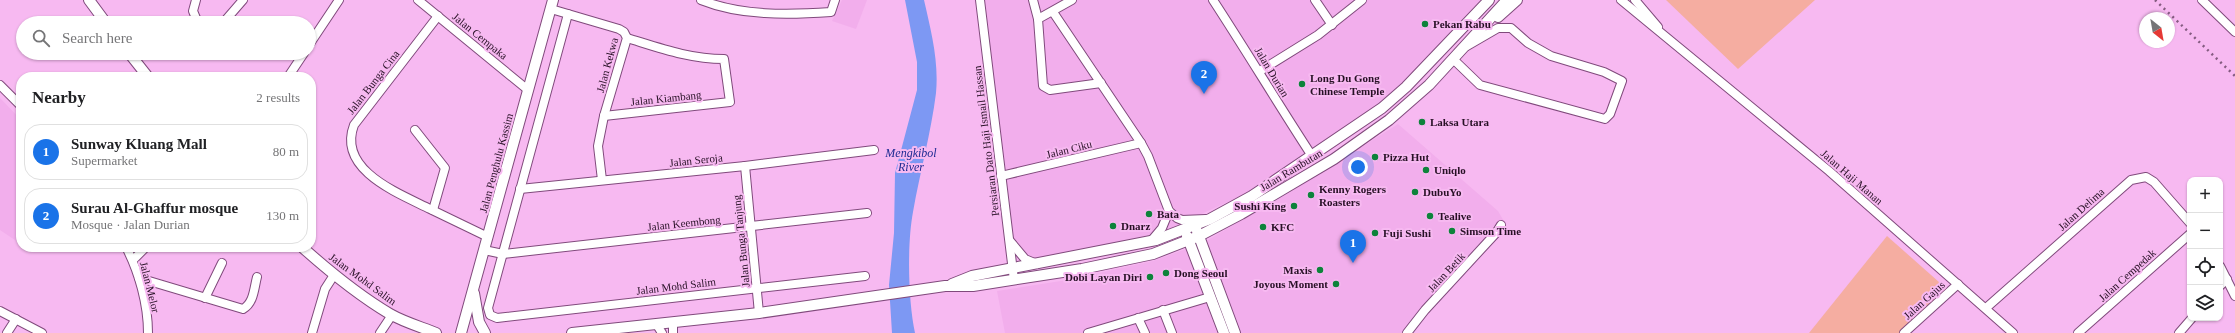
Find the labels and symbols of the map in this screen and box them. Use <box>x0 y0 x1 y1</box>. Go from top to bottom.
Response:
street label: Jalan Cempaka <box>450 10 510 62</box>
north arrow <box>2139 12 2175 48</box>
place label: Pekan Rabu <box>1433 18 1491 30</box>
marker: Pekan Rabu <box>1420 19 1430 29</box>
street label: Jalan Kekwa <box>594 36 620 94</box>
street label: Jalan Durian <box>1252 45 1292 99</box>
street label: Jalan Bunga Cina <box>344 48 402 116</box>
pin: 2 <box>1191 61 1217 94</box>
street label: Persiaran Dato Haji Ismail Hassan <box>971 65 1001 217</box>
place label: Long Du Gong Chinese Temple <box>1310 72 1384 97</box>
marker: Long Du Gong Chinese Temple <box>1297 79 1307 89</box>
street label: Jalan Kiambang <box>630 88 703 108</box>
street label: Jalan Penghulu Kassim <box>477 111 515 214</box>
place label: Laksa Utara <box>1430 116 1489 128</box>
marker: Laksa Utara <box>1417 117 1427 127</box>
street label: Jalan Ciku <box>1045 137 1094 160</box>
water label: Mengkibol River <box>884 146 937 174</box>
street label: Jalan Rambutan <box>1258 146 1325 193</box>
street label: Jalan Haji Manan <box>1819 147 1886 207</box>
street label: Jalan Seroja <box>669 151 723 169</box>
place label: Pizza Hut <box>1383 151 1429 163</box>
marker: Pizza Hut <box>1370 152 1380 162</box>
your location <box>1348 157 1368 177</box>
place label: Uniqlo <box>1434 164 1466 176</box>
marker: Uniqlo <box>1421 165 1431 175</box>
place label: Kenny Rogers Roasters <box>1319 183 1387 208</box>
street label: Jalan Delima <box>2056 185 2107 233</box>
place label: DubuYo <box>1423 186 1462 198</box>
marker: DubuYo <box>1410 187 1420 197</box>
marker: Kenny Rogers Roasters <box>1306 190 1316 200</box>
street label: Jalan Bunga Tanjung <box>730 194 752 288</box>
place label: Sushi King <box>1234 200 1286 212</box>
marker: Sushi King <box>1289 201 1299 211</box>
place label: Bata <box>1157 208 1180 220</box>
marker: Bata <box>1144 209 1154 219</box>
place label: Tealive <box>1438 210 1471 222</box>
marker: Tealive <box>1425 211 1435 221</box>
street label: Jalan Keembong <box>647 213 722 233</box>
place label: Dnarz <box>1121 220 1150 232</box>
marker: Dnarz <box>1108 221 1118 231</box>
place label: KFC <box>1271 221 1294 233</box>
marker: KFC <box>1258 222 1268 232</box>
place label: Simson Time <box>1460 225 1521 237</box>
marker: Simson Time <box>1447 226 1457 236</box>
place label: Fuji Sushi <box>1383 227 1431 239</box>
marker: Fuji Sushi <box>1370 228 1380 238</box>
pin: 1 <box>1340 230 1366 263</box>
street label: Jalan Cempedak <box>2096 246 2158 304</box>
street label: Jalan Betik <box>1425 250 1467 294</box>
street label: Jalan Mohd Salim <box>327 251 399 308</box>
street label: Jalan Melor <box>138 260 162 314</box>
place label: Maxis <box>1283 264 1313 276</box>
marker: Maxis <box>1315 265 1325 275</box>
place label: Dong Seoul <box>1174 267 1228 279</box>
marker: Dong Seoul <box>1161 268 1171 278</box>
place label: Dobi Layan Diri <box>1065 271 1142 283</box>
marker: Dobi Layan Diri <box>1145 272 1155 282</box>
street label: Jalan Mohd Salim <box>636 275 717 297</box>
place label: Joyous Moment <box>1253 278 1328 290</box>
street label: Jalan Gajus <box>1901 278 1947 322</box>
marker: Joyous Moment <box>1331 279 1341 289</box>

